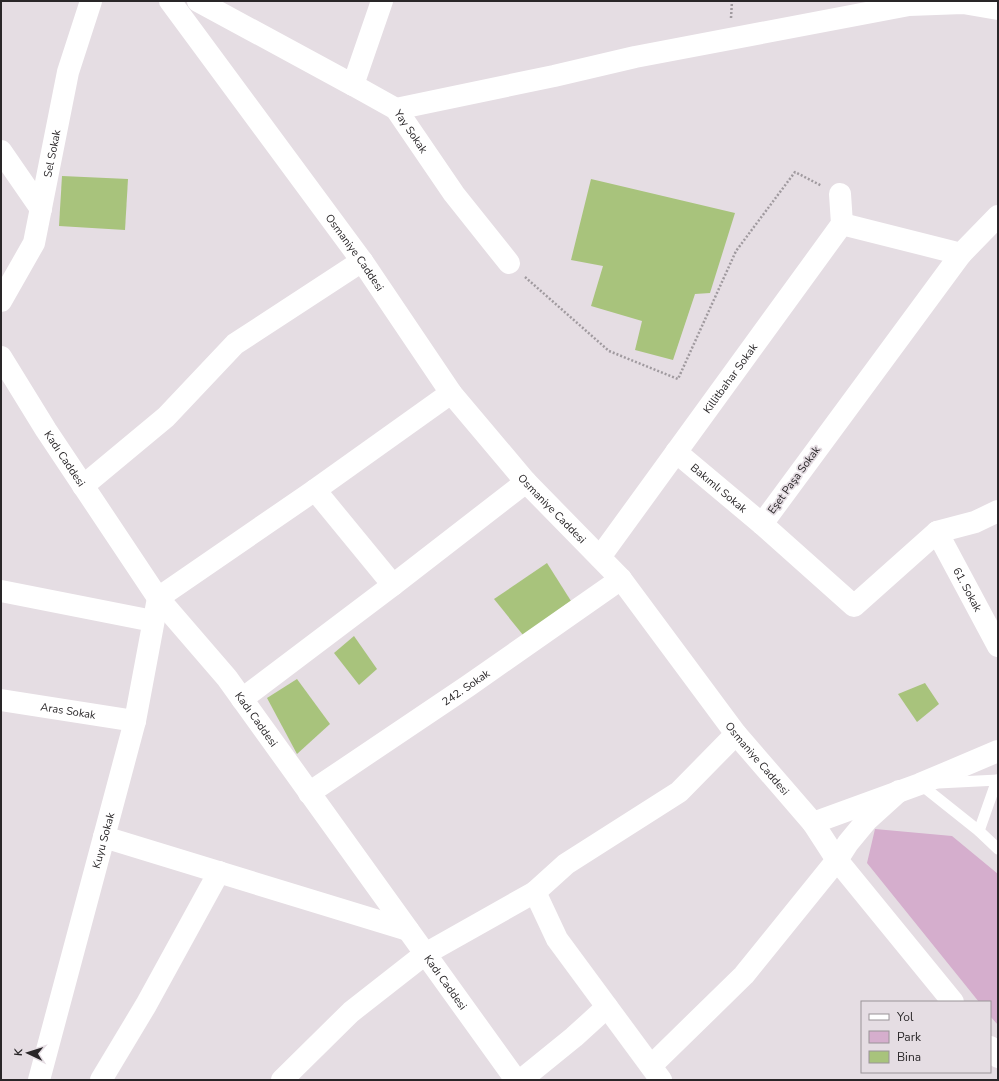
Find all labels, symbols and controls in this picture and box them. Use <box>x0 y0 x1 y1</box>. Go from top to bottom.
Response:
street label: Yay Sokak <box>390 106 432 156</box>
street label: Sel Sokak <box>40 128 64 179</box>
street label: Osmaniye Caddesi <box>322 211 388 294</box>
street label: Killitbahar Sokak <box>699 340 761 416</box>
street label: Kadı Caddesi <box>41 428 89 489</box>
street label: Eşet Paşa Sokak <box>764 443 824 517</box>
street label: Bakımlı Sokak <box>688 460 751 516</box>
street label: Osmaniye Caddesi <box>515 471 589 547</box>
street label: 61. Sokak <box>950 565 986 615</box>
street label: 242. Sokak <box>439 665 493 709</box>
street label: Kadı Caddesi <box>232 689 281 750</box>
street label: Aras Sokak <box>40 699 97 722</box>
street label: Osmaniye Caddesi <box>722 719 793 798</box>
street label: Kuyu Sokak <box>88 810 118 870</box>
street label: Kadı Caddesi <box>421 952 471 1013</box>
legend <box>861 1001 991 1073</box>
text: Yol <box>896 1009 914 1025</box>
text: Park <box>897 1029 922 1045</box>
north arrow <box>8 1033 48 1073</box>
text: K <box>11 1047 26 1057</box>
text: Bina <box>897 1049 921 1065</box>

